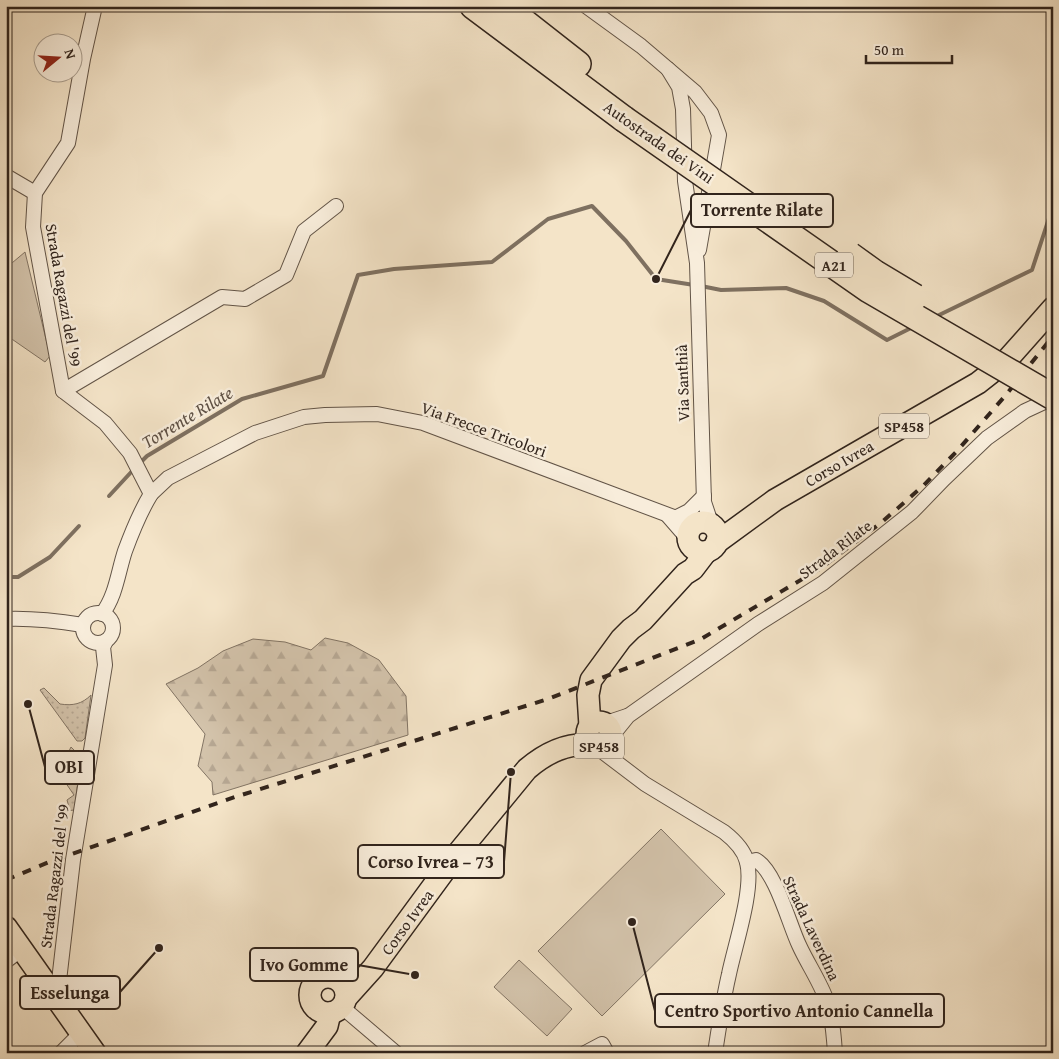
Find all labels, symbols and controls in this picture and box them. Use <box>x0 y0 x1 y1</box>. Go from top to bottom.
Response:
north arrow <box>32 32 82 82</box>
scale bar <box>866 32 953 64</box>
text: 50 m <box>874 39 905 60</box>
text: N <box>59 46 82 62</box>
street label: Autostrada dei Vini <box>599 95 720 189</box>
callout: Torrente Rilate <box>691 194 833 227</box>
text: Torrente Rilate <box>701 196 823 223</box>
street label: Strada Ragazzi del '99 <box>40 222 88 369</box>
road number: A21 <box>815 252 853 278</box>
street label: Via Santhià <box>669 344 695 422</box>
water label: Torrente Rilate <box>136 379 238 455</box>
street label: Via Frecce Tricolori <box>418 395 551 463</box>
road number: SP458 <box>879 414 929 438</box>
street label: Corso Ivrea <box>800 433 878 492</box>
street label: Strada Rilate <box>793 514 877 584</box>
road number: SP458 <box>574 734 624 758</box>
callout: OBI <box>45 751 94 784</box>
text: OBI <box>55 753 83 780</box>
street label: Strada Ragazzi del '99 <box>33 802 75 949</box>
callout: Corso Ivrea – 73 <box>358 845 504 878</box>
text: Corso Ivrea – 73 <box>368 848 494 875</box>
street label: Strada Laverdina <box>777 872 847 985</box>
street label: Corso Ivrea <box>375 884 439 960</box>
callout: Ivo Gomme <box>250 948 358 981</box>
text: Ivo Gomme <box>260 951 348 978</box>
callout: Esselunga <box>20 976 120 1009</box>
text: Esselunga <box>30 979 110 1006</box>
callout: Centro Sportivo Antonio Cannella <box>655 994 944 1027</box>
text: Centro Sportivo Antonio Cannella <box>665 997 934 1024</box>

